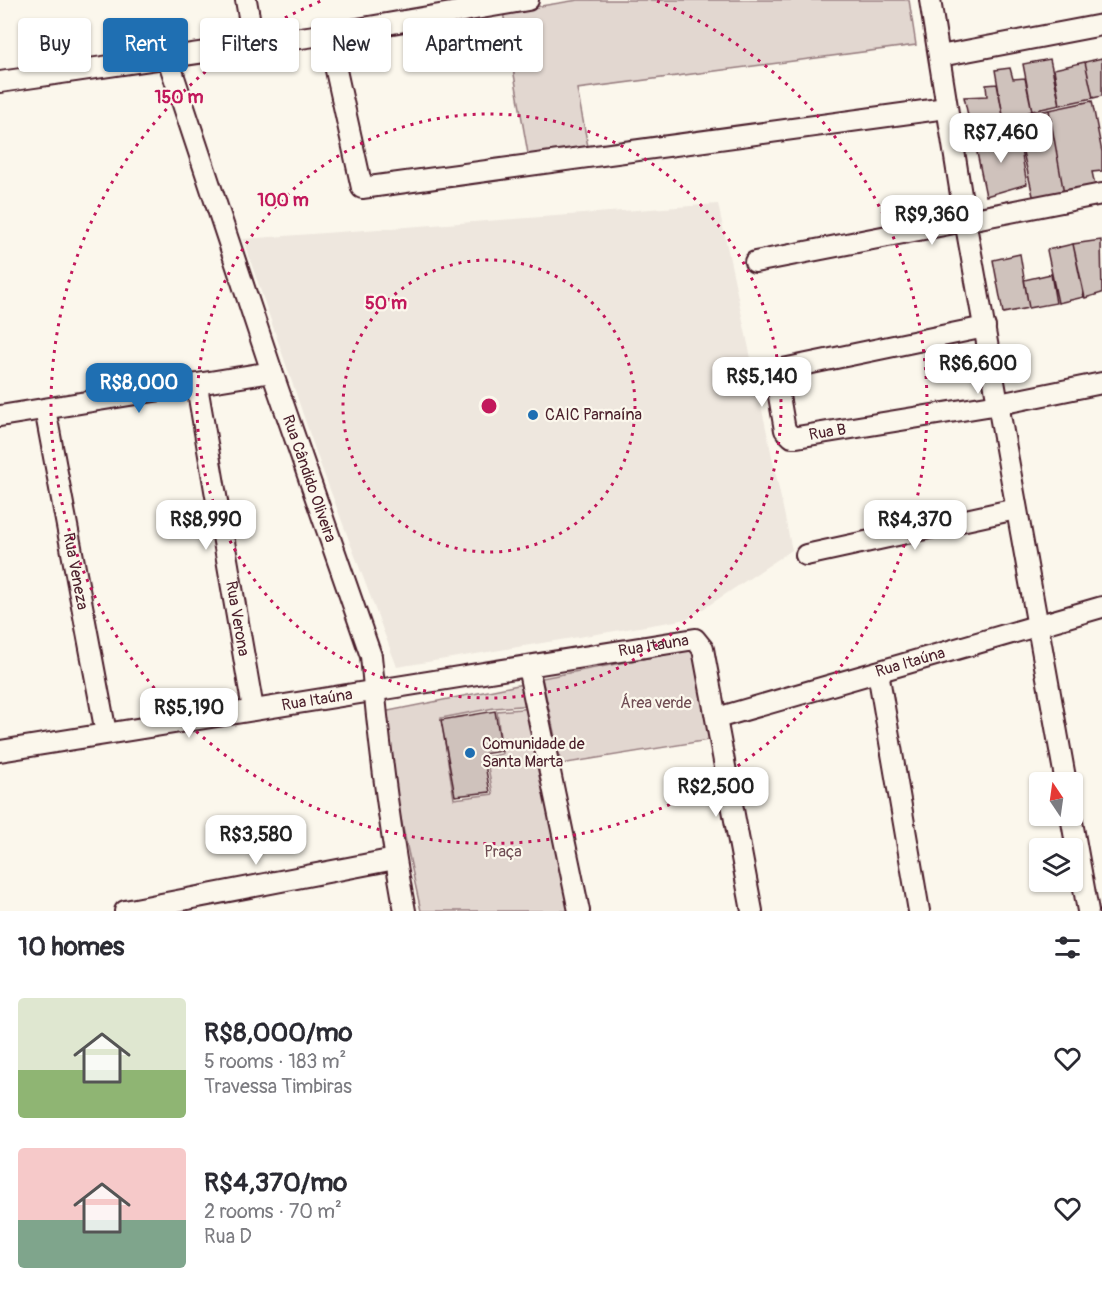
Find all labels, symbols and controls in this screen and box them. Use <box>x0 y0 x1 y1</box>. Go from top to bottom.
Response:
chip: Buy <box>18 18 91 72</box>
chip: Rent <box>103 18 188 72</box>
chip: Filters <box>200 18 299 72</box>
chip: New <box>311 18 391 72</box>
chip: Apartment <box>403 18 543 72</box>
text: 150 m <box>155 86 204 109</box>
pin: R$7,460 <box>946 113 1056 164</box>
text: R$7,460 <box>964 120 1038 145</box>
text: 100 m <box>257 189 309 212</box>
pin: R$9,360 <box>877 195 987 246</box>
text: R$9,360 <box>895 202 969 227</box>
text: 50 m <box>365 292 407 315</box>
pin: R$6,600 <box>923 344 1033 395</box>
text: R$6,600 <box>939 351 1017 376</box>
pin: R$5,140 <box>707 357 817 408</box>
pin: R$8,000 <box>84 363 194 414</box>
text: R$5,140 <box>726 364 798 389</box>
text: R$8,000 <box>100 370 178 395</box>
centre of rings <box>479 396 499 416</box>
place label: CAIC Parnaína <box>545 405 642 425</box>
marker: CAIC Parnaína <box>526 408 540 422</box>
street label: Rua Cândido Oliveira <box>278 412 341 545</box>
street label: Rua B <box>807 419 847 445</box>
pin: R$8,990 <box>151 500 261 551</box>
pin: R$4,370 <box>860 500 970 551</box>
text: R$8,990 <box>170 507 242 532</box>
text: R$4,370 <box>878 507 952 532</box>
street label: Rua Veneza <box>58 531 93 611</box>
street label: Rua Verona <box>221 579 254 658</box>
street label: Rua Itauna <box>617 630 690 661</box>
street label: Rua Itaúna <box>873 643 947 682</box>
street label: Rua Itaúna <box>280 684 354 715</box>
pin: R$5,190 <box>134 688 244 739</box>
park label: Área verde <box>620 693 692 713</box>
text: R$5,190 <box>154 695 224 720</box>
place label: Comunidade de Santa Marta <box>482 734 585 772</box>
marker: Comunidade de Santa Marta <box>463 746 477 760</box>
pin: R$2,500 <box>661 767 771 818</box>
north arrow <box>1029 772 1083 826</box>
map controls <box>1029 772 1083 892</box>
text: R$2,500 <box>678 774 754 799</box>
pin: R$3,580 <box>201 815 311 866</box>
text: R$3,580 <box>219 822 293 847</box>
button: layers <box>1029 838 1083 892</box>
park label: Praça <box>484 842 522 862</box>
text: 10 homes <box>18 931 124 963</box>
icon: filters <box>1051 931 1084 964</box>
text: R$8,000/mo <box>204 1017 353 1049</box>
icon: home <box>66 1022 138 1094</box>
icon: heart <box>1051 1042 1084 1075</box>
text: 5 rooms · 183 m² <box>204 1049 346 1074</box>
text: Travessa Timbiras <box>204 1074 352 1099</box>
text: R$4,370/mo <box>204 1167 347 1199</box>
icon: home <box>66 1172 138 1244</box>
icon: heart <box>1051 1192 1084 1225</box>
text: 2 rooms · 70 m² <box>204 1199 342 1224</box>
text: Rua D <box>204 1224 252 1249</box>

